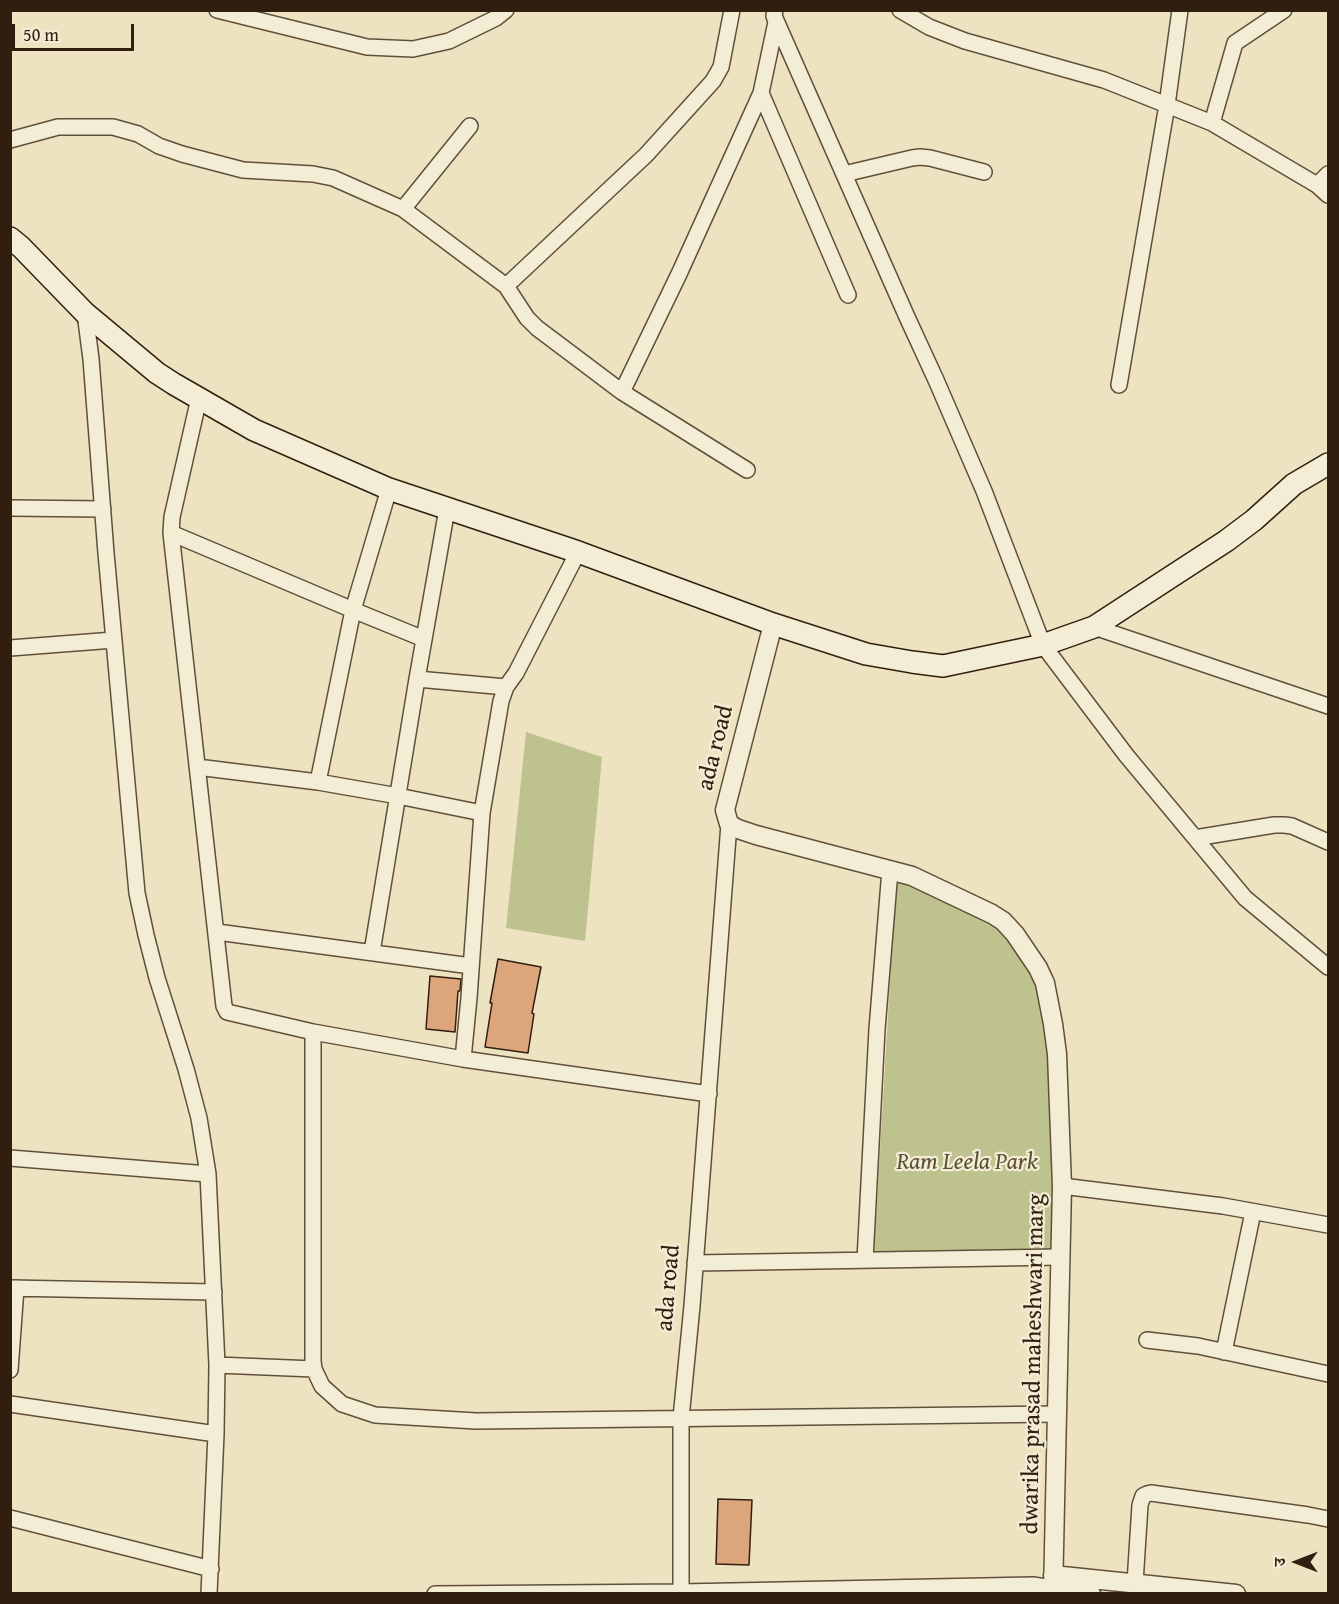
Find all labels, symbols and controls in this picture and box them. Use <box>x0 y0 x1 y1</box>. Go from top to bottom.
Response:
scale bar <box>15 12 136 50</box>
text: 50 m <box>23 21 59 48</box>
street label: ada road <box>692 702 740 794</box>
park label: Ram Leela Park <box>896 1149 1038 1177</box>
street label: dwarika prasad maheshwari marg <box>1017 1193 1051 1535</box>
street label: ada road <box>651 1244 687 1332</box>
north arrow <box>1267 1532 1327 1592</box>
text: उ <box>1267 1558 1291 1566</box>

